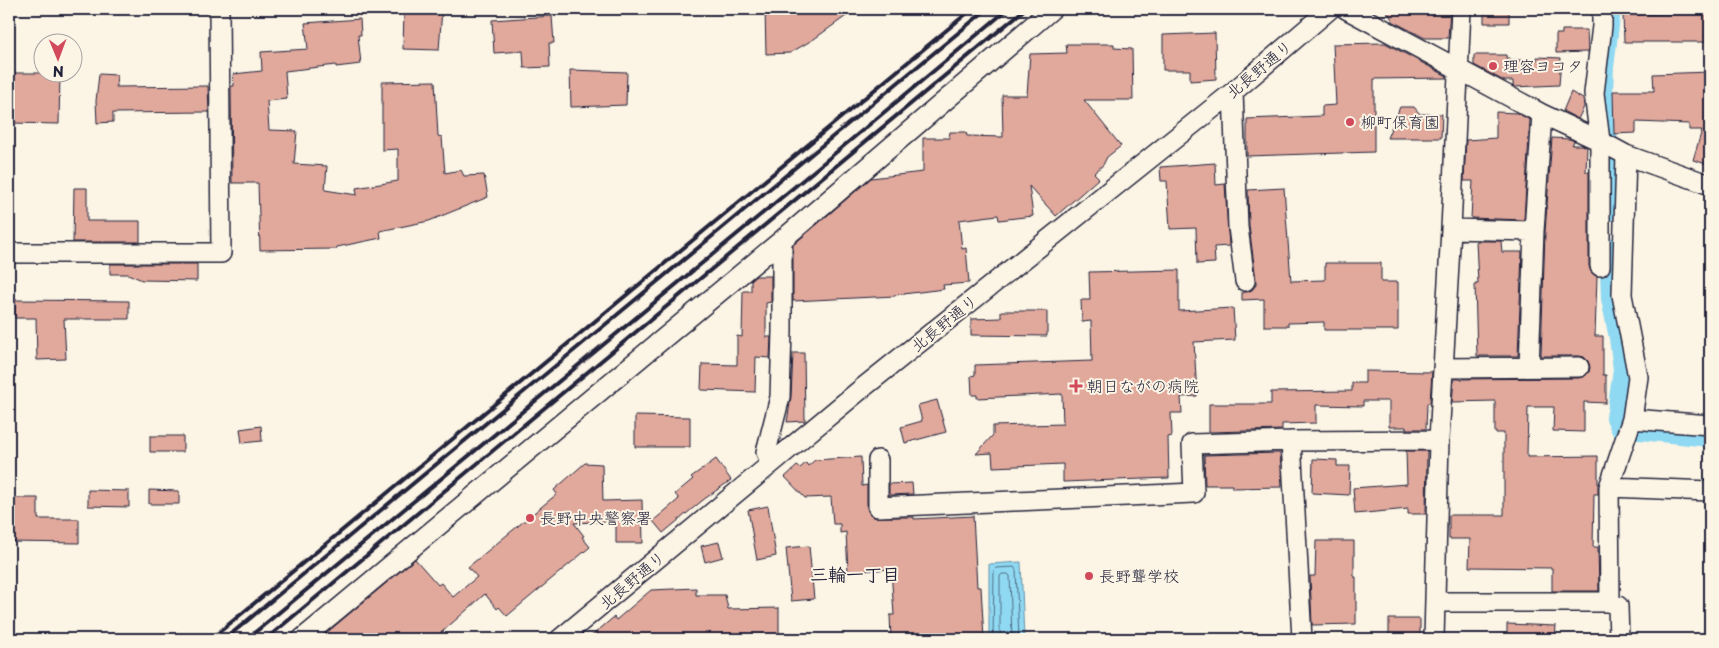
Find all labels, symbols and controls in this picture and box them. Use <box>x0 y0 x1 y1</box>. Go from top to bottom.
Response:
north arrow <box>32 32 82 82</box>
street label: 北長野通り <box>1220 33 1297 103</box>
place label: 理容ヨコタ <box>1503 53 1583 77</box>
marker: 理容ヨコタ <box>1487 60 1499 72</box>
text: N <box>53 61 64 82</box>
place label: 柳町保育園 <box>1360 109 1440 133</box>
marker: 柳町保育園 <box>1344 116 1356 128</box>
street label: 北長野通り <box>905 288 982 357</box>
place label: 朝日ながの病院 <box>1087 373 1199 397</box>
marker: 朝日ながの病院 <box>1069 379 1083 393</box>
place label: 長野中央警察署 <box>540 505 652 529</box>
marker: 長野中央警察署 <box>524 512 536 524</box>
street label: 北長野通り <box>593 544 670 614</box>
district label: 三輪一丁目 <box>810 560 900 587</box>
place label: 長野聾学校 <box>1099 563 1179 587</box>
marker: 長野聾学校 <box>1083 570 1095 582</box>

